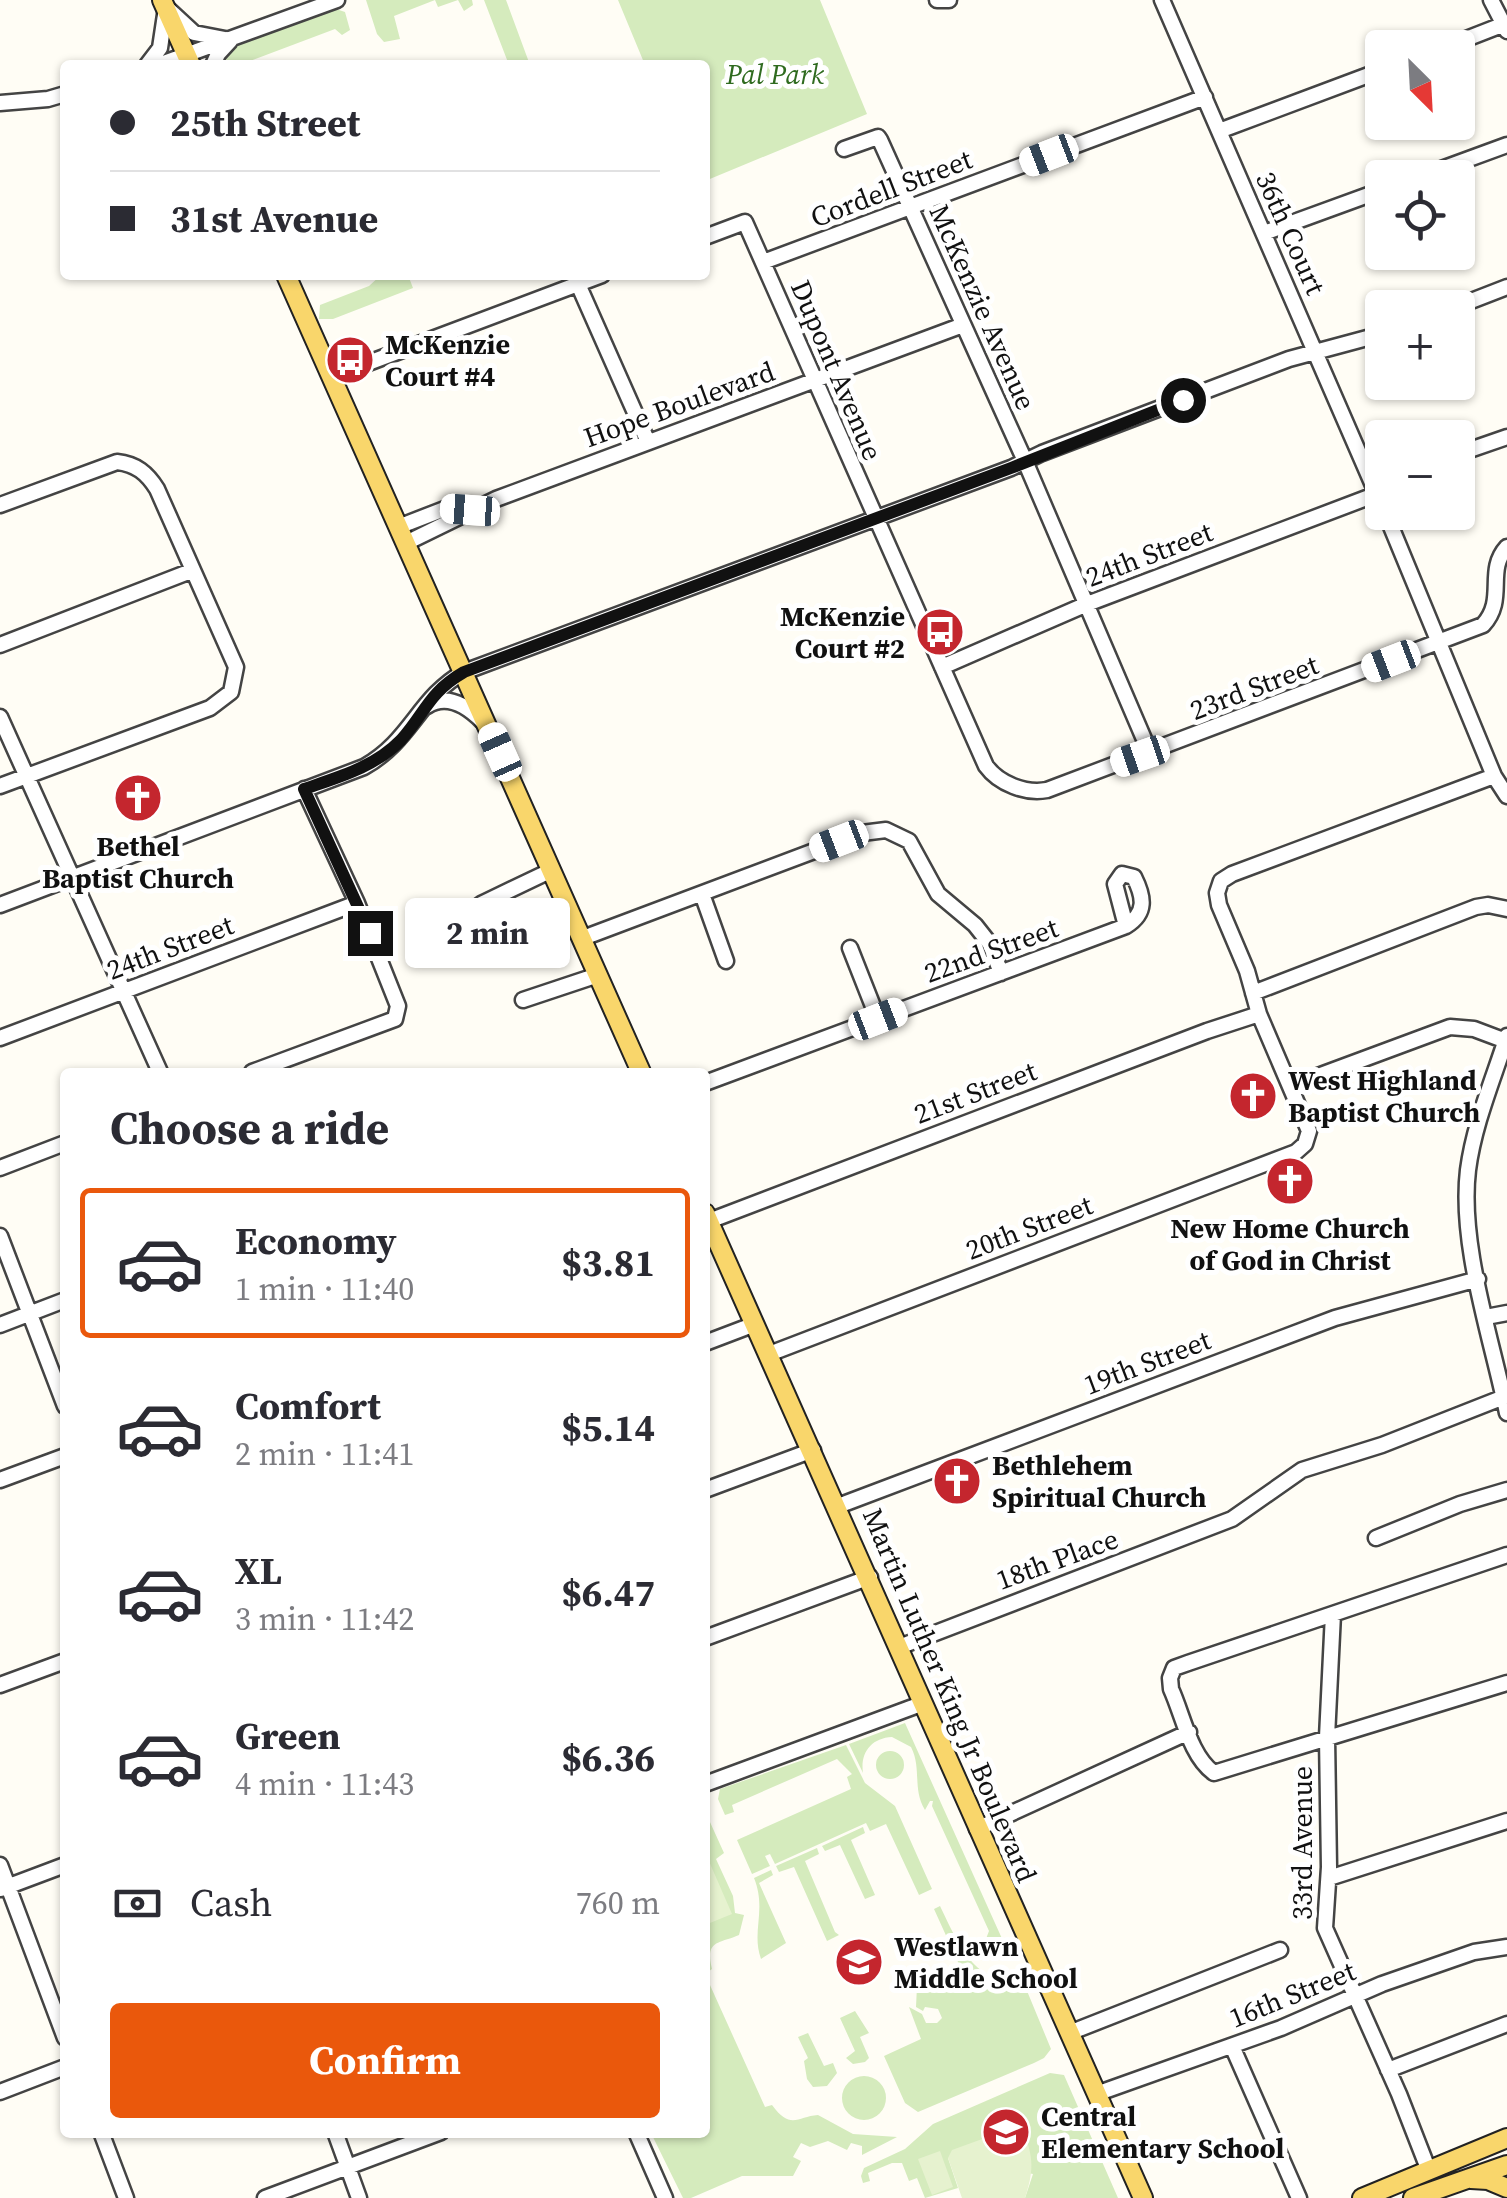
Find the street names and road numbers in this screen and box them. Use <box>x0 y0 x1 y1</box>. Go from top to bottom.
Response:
street label: Cordell Street <box>805 139 978 236</box>
street label: 36th Court <box>1247 165 1335 301</box>
street label: McKenzie Avenue <box>921 198 1045 416</box>
street label: Dupont Avenue <box>782 274 892 466</box>
street label: Hope Boulevard <box>578 352 780 456</box>
street label: 24th Street <box>1080 512 1219 596</box>
street label: 23rd Street <box>1184 645 1324 729</box>
street label: 24th Street <box>101 905 240 989</box>
street label: 22nd Street <box>919 908 1064 992</box>
street label: 21st Street <box>908 1051 1042 1133</box>
street label: 20th Street <box>960 1185 1099 1269</box>
street label: 19th Street <box>1078 1320 1217 1404</box>
street label: Martin Luther King Jr Boulevard <box>854 1502 1046 1888</box>
street label: 18th Place <box>991 1519 1123 1599</box>
street label: 33rd Avenue <box>1283 1766 1321 1920</box>
street label: 16th Street <box>1223 1951 1362 2036</box>

